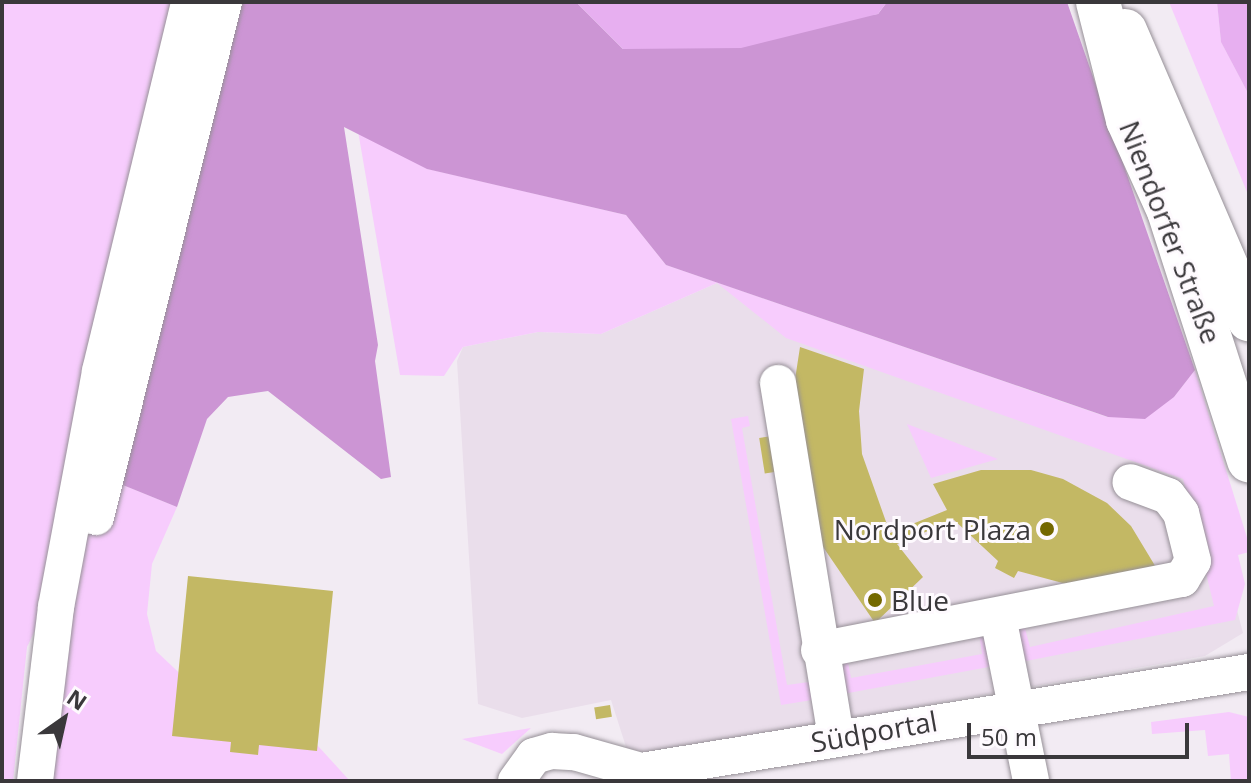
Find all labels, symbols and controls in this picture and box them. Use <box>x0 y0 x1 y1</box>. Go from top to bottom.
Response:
street label: Niendorfer Straße <box>1113 116 1229 348</box>
place label: Nordport Plaza <box>834 512 1031 546</box>
marker: Nordport Plaza <box>1038 520 1056 538</box>
place label: Blue <box>891 583 949 617</box>
marker: Blue <box>866 591 884 609</box>
north arrow <box>24 679 104 759</box>
text: N <box>62 682 93 717</box>
street label: Südportal <box>808 703 940 759</box>
scale bar <box>971 707 1193 757</box>
text: 50 m <box>981 720 1037 753</box>

